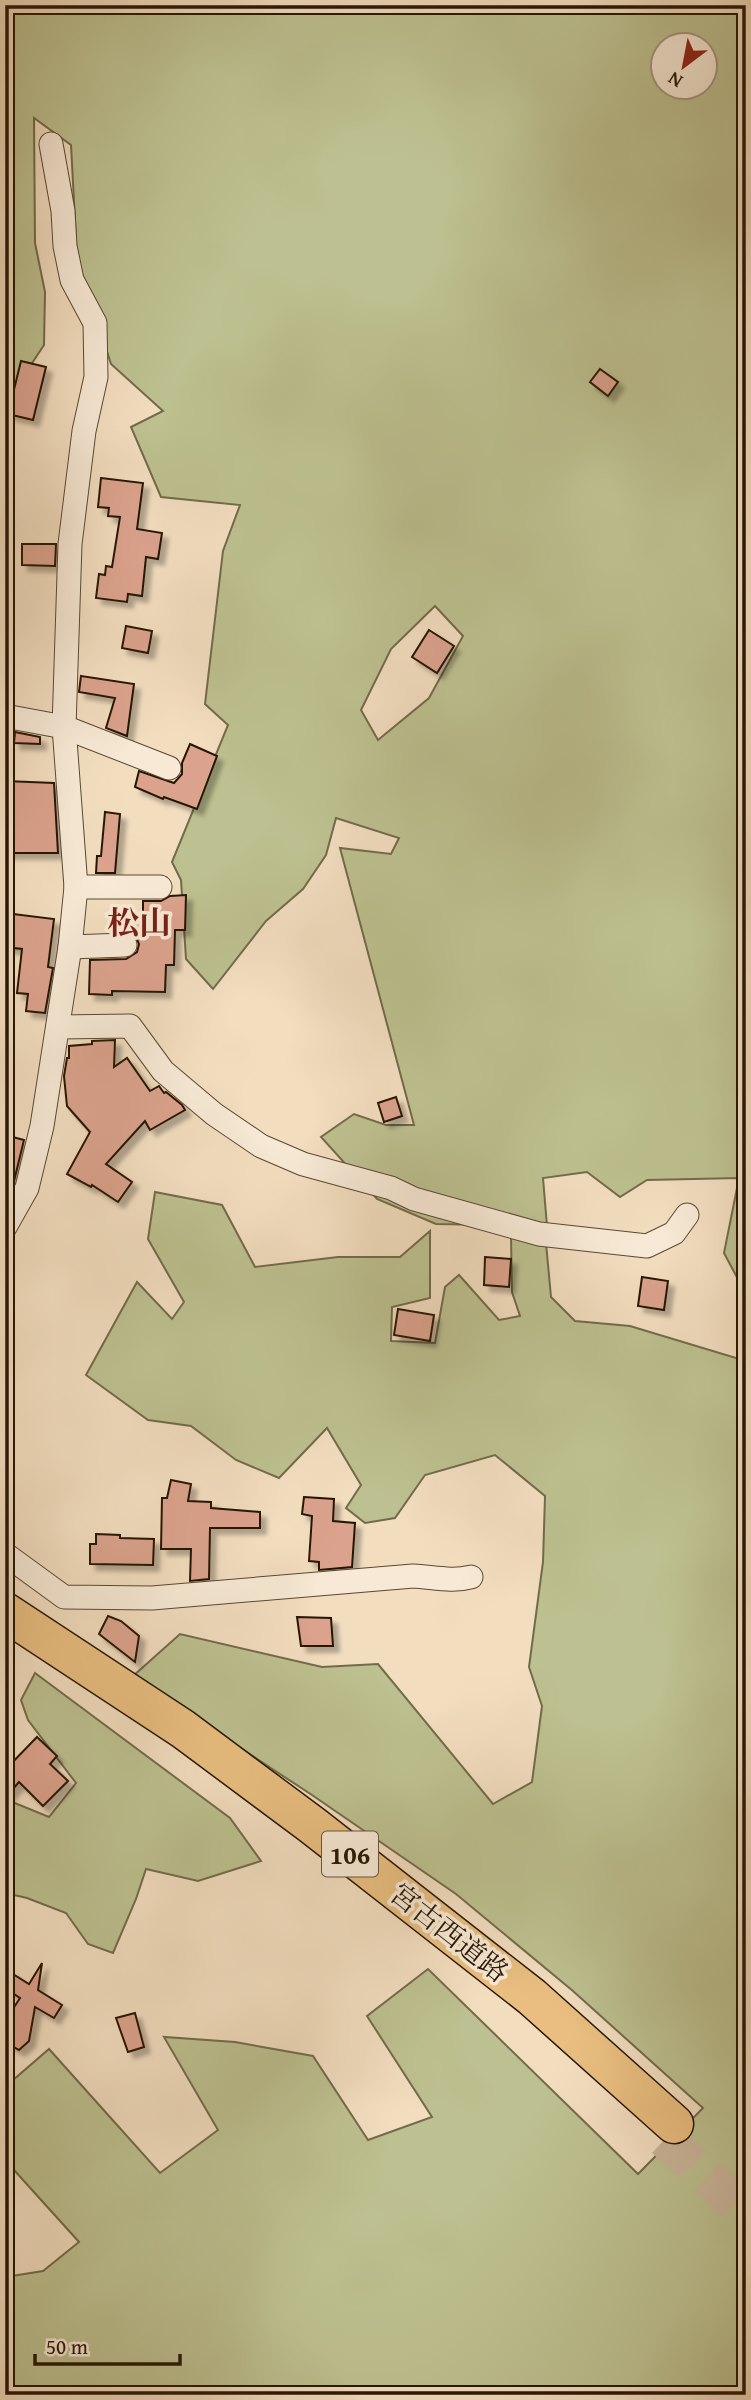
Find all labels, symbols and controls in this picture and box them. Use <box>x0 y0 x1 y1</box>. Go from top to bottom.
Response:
north arrow <box>650 32 720 102</box>
text: N <box>662 65 688 96</box>
district label: 松山 <box>107 899 171 946</box>
road number: 106 <box>322 1831 378 1876</box>
street label: 宮古西道路 <box>382 1873 518 1991</box>
scale bar <box>35 2323 180 2367</box>
text: 50 m <box>46 2331 88 2362</box>

